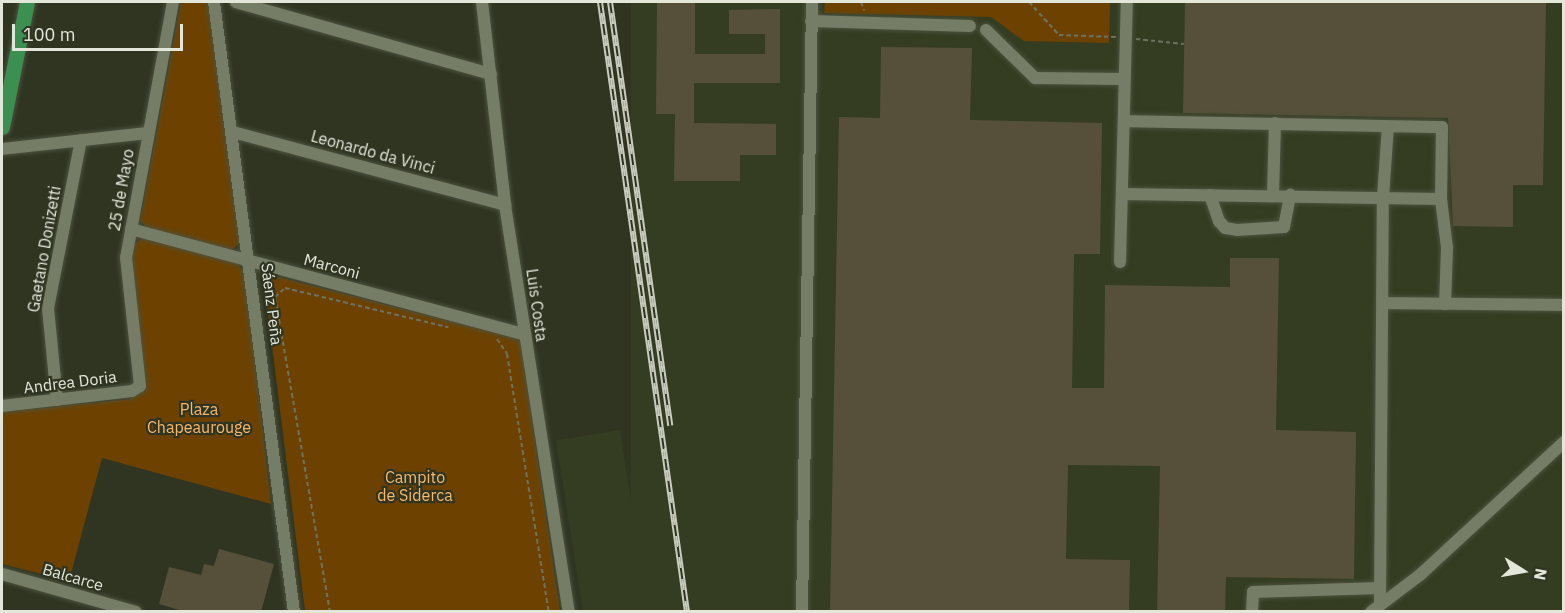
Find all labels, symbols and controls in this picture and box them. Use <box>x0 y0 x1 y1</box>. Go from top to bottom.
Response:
scale bar <box>15 12 186 50</box>
text: 100 m <box>23 23 75 46</box>
street label: Leonardo da Vinci <box>309 126 437 178</box>
street label: 25 de Mayo <box>104 147 138 233</box>
street label: Gaetano Donizetti <box>23 184 65 314</box>
street label: Marconi <box>302 249 362 283</box>
street label: Sáenz Peña <box>257 262 287 346</box>
street label: Luis Costa <box>522 267 552 343</box>
street label: Andrea Doria <box>22 367 118 397</box>
park label: Plaza Chapeaurouge <box>147 399 251 437</box>
park label: Campito de Siderca <box>377 467 453 505</box>
north arrow <box>1493 541 1553 601</box>
street label: Balcarce <box>40 559 106 595</box>
text: N <box>1530 567 1552 582</box>

